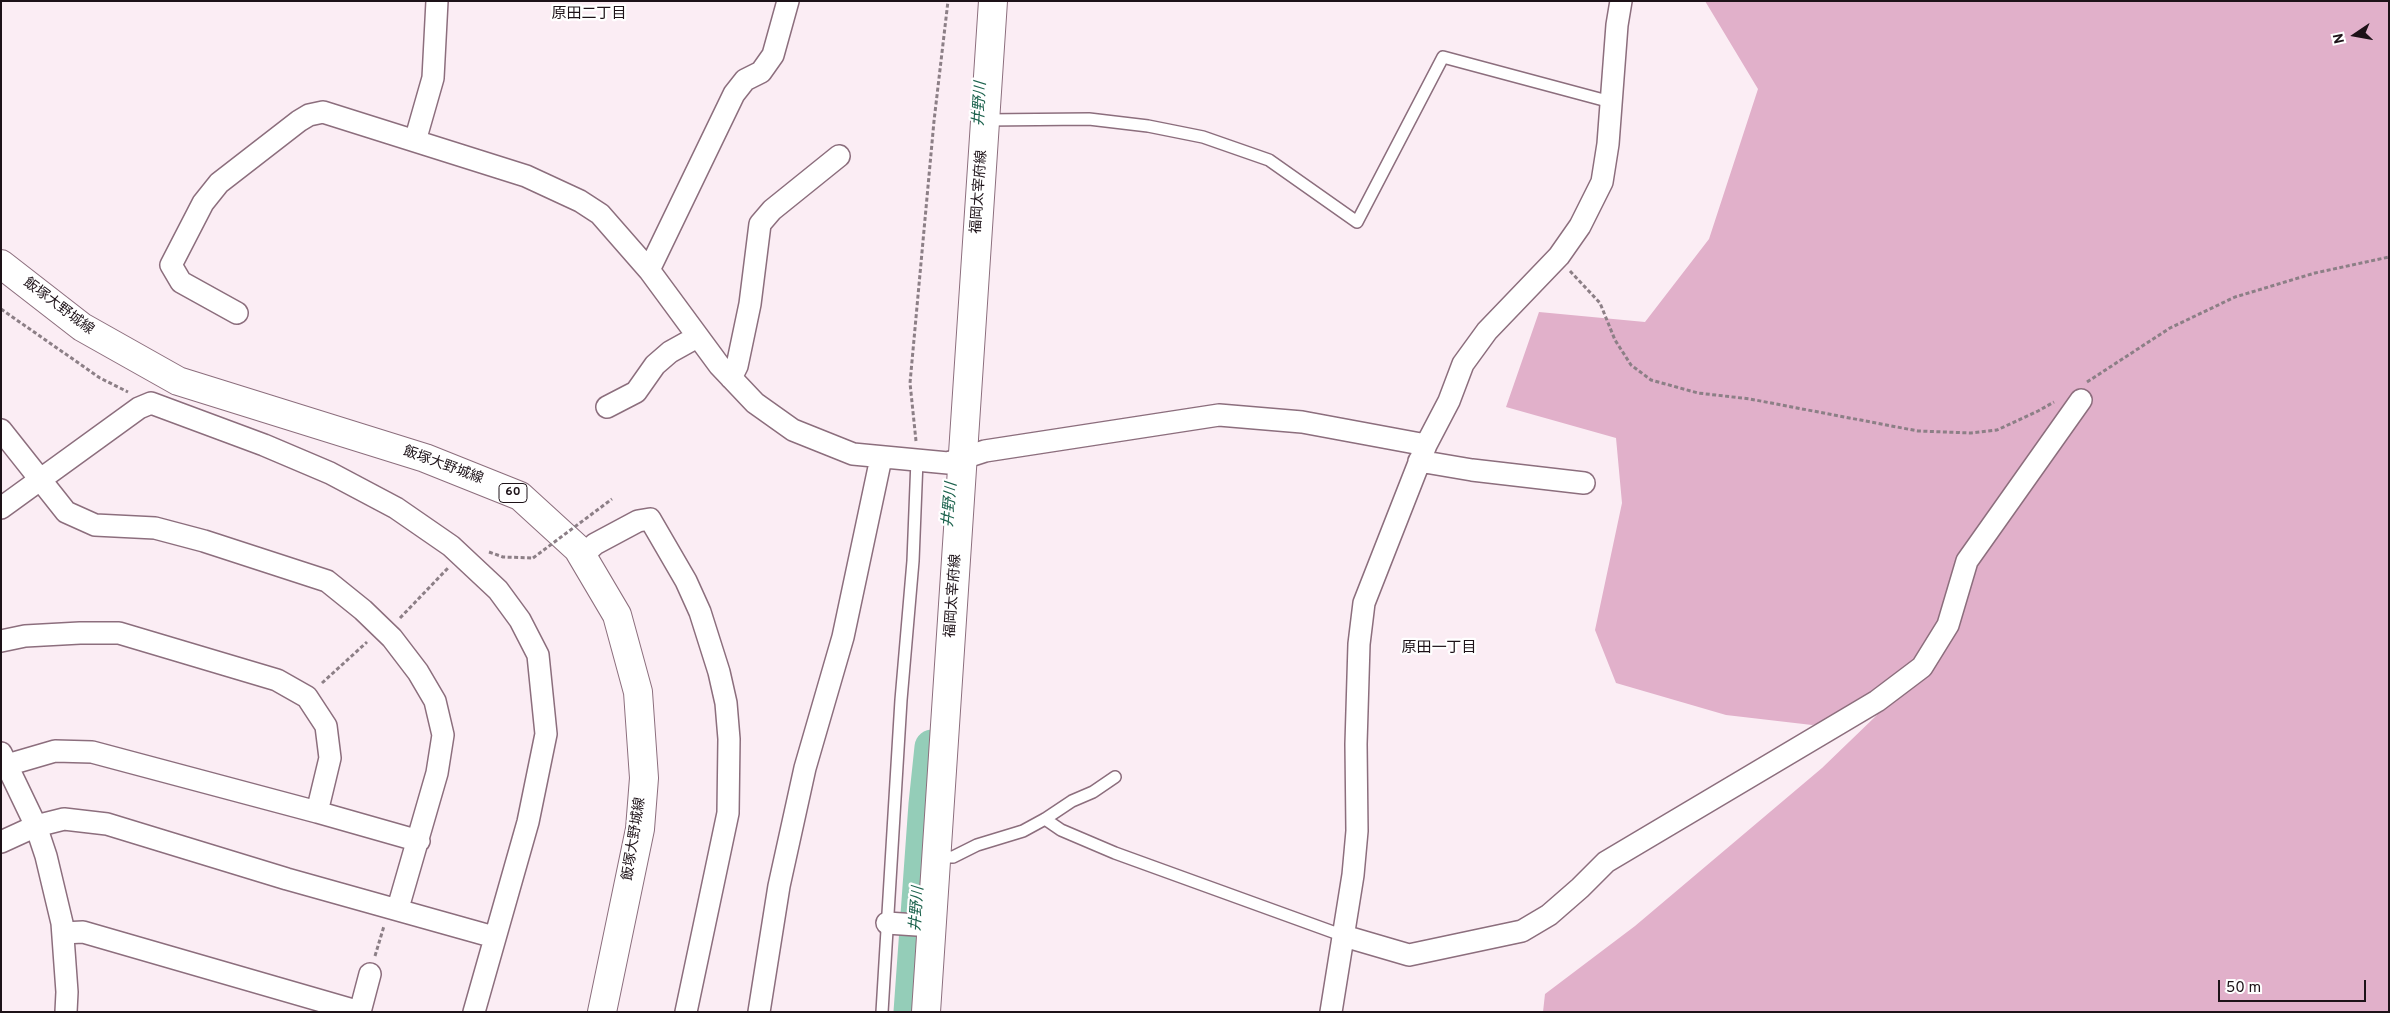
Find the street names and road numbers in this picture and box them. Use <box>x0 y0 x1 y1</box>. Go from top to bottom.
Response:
street label: 福岡太宰府線 <box>969 150 991 234</box>
street label: 飯塚大野城線 <box>19 275 97 339</box>
street label: 飯塚大野城線 <box>401 444 485 488</box>
road number: 60 <box>499 483 527 502</box>
street label: 福岡太宰府線 <box>943 554 965 638</box>
street label: 飯塚大野城線 <box>620 796 650 882</box>

